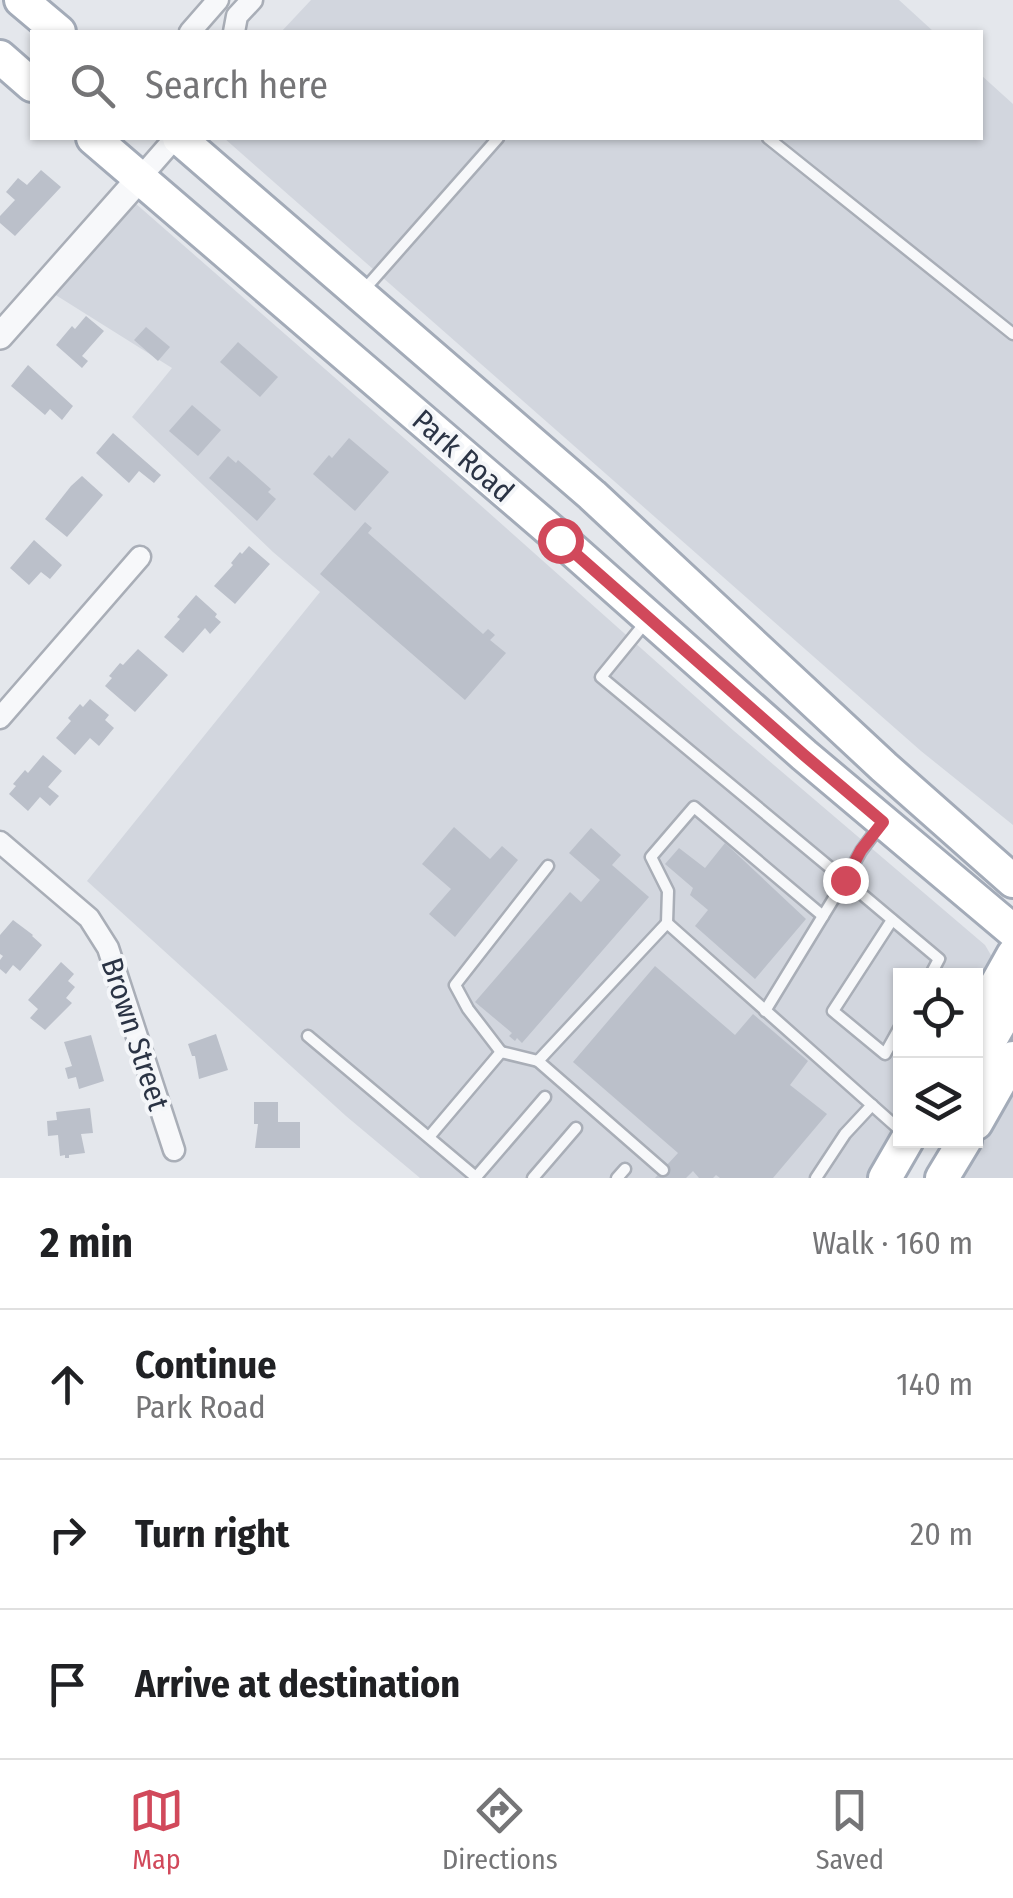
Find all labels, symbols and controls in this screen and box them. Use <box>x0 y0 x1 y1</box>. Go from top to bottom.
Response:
search box <box>30 30 983 140</box>
icon: search <box>65 58 120 113</box>
text: Search here <box>145 62 328 108</box>
street label: Park Road <box>405 402 521 510</box>
route start <box>538 518 584 564</box>
route end <box>823 858 869 904</box>
street label: Brown Street <box>93 953 177 1115</box>
map controls <box>893 968 983 1148</box>
button: locate <box>893 968 983 1058</box>
button: layers <box>893 1058 983 1148</box>
text: 2 min <box>40 1218 133 1268</box>
text: Walk · 160 m <box>812 1224 973 1262</box>
text: Continue <box>135 1342 276 1388</box>
icon: ahead <box>40 1357 95 1412</box>
text: 140 m <box>896 1365 973 1403</box>
text: Park Road <box>135 1388 266 1426</box>
icon: right <box>40 1507 95 1562</box>
text: Turn right <box>135 1511 289 1557</box>
text: 20 m <box>910 1515 973 1553</box>
icon: arrive <box>40 1657 95 1712</box>
text: Arrive at destination <box>135 1661 460 1707</box>
tab: Map <box>129 1783 184 1876</box>
tab: Directions <box>442 1783 558 1876</box>
tab: Saved <box>816 1783 884 1876</box>

